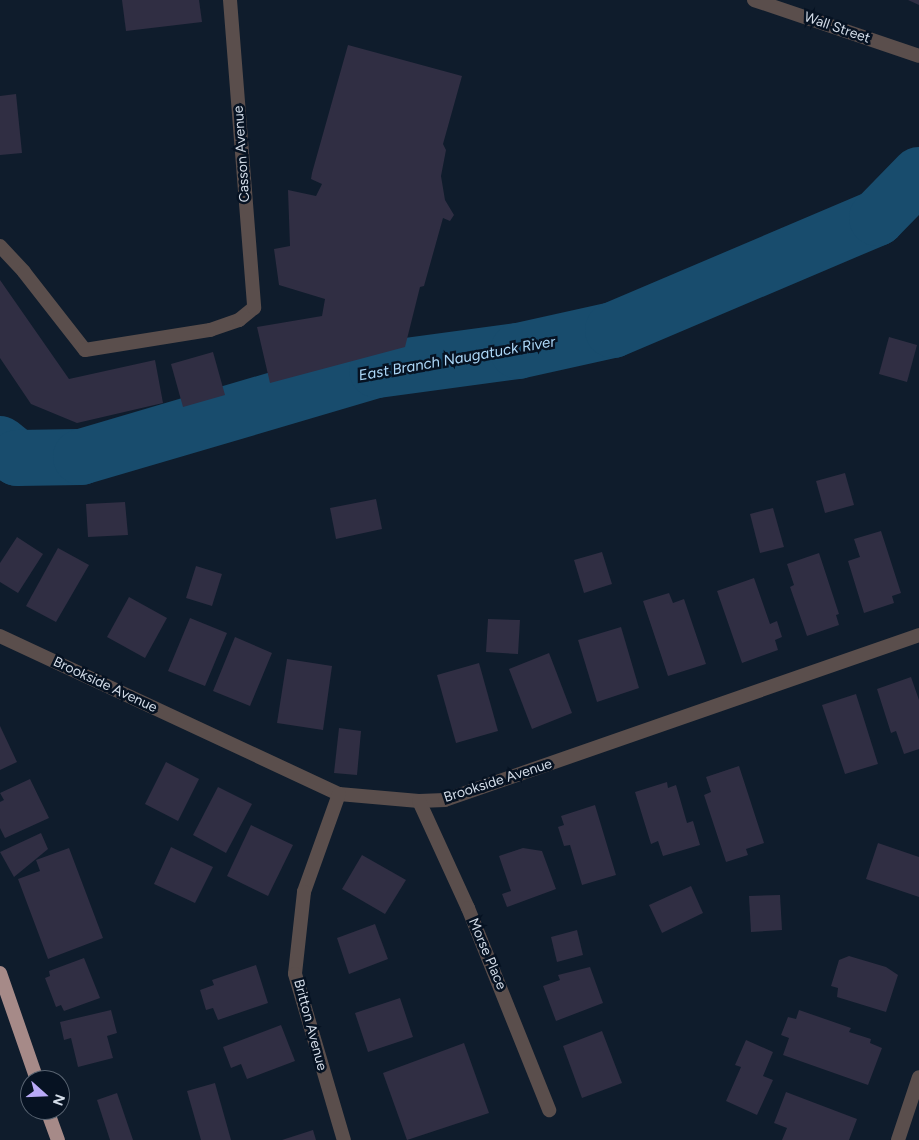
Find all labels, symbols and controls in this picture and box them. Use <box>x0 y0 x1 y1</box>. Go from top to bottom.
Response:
street label: Wall Street <box>802 9 872 47</box>
street label: Casson Avenue <box>230 105 254 203</box>
water label: East Branch Naugatuck River <box>357 333 557 385</box>
street label: Brookside Avenue <box>50 654 160 716</box>
street label: Brookside Avenue <box>442 756 554 806</box>
street label: Morse Place <box>464 916 510 992</box>
street label: Britton Avenue <box>290 978 330 1072</box>
north arrow <box>20 1070 70 1120</box>
text: N <box>49 1092 68 1108</box>

